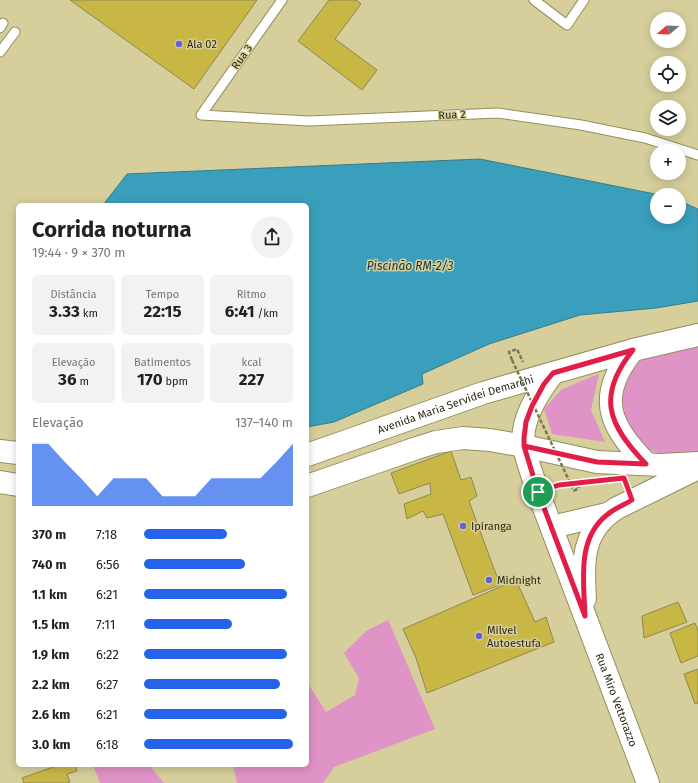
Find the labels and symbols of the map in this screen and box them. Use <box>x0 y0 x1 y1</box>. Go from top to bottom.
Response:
north arrow <box>650 12 686 48</box>
place label: Ala 02 <box>187 38 217 51</box>
marker: Ala 02 <box>174 39 184 49</box>
street label: Rua 3 <box>229 42 255 72</box>
street label: Rua 2 <box>438 108 466 122</box>
water label: Piscinão RM-2/3 <box>367 259 453 273</box>
street label: Avenida Maria Servidei Demarchi <box>375 372 535 436</box>
pin <box>521 475 555 509</box>
place label: Ipiranga <box>471 520 512 533</box>
marker: Ipiranga <box>458 521 468 531</box>
place label: Midnight <box>497 574 541 587</box>
marker: Midnight <box>484 575 494 585</box>
place label: Milvel Autoestufa <box>487 624 541 650</box>
marker: Milvel Autoestufa <box>474 631 484 641</box>
street label: Rua Miro Vettorazzo <box>593 651 640 748</box>

